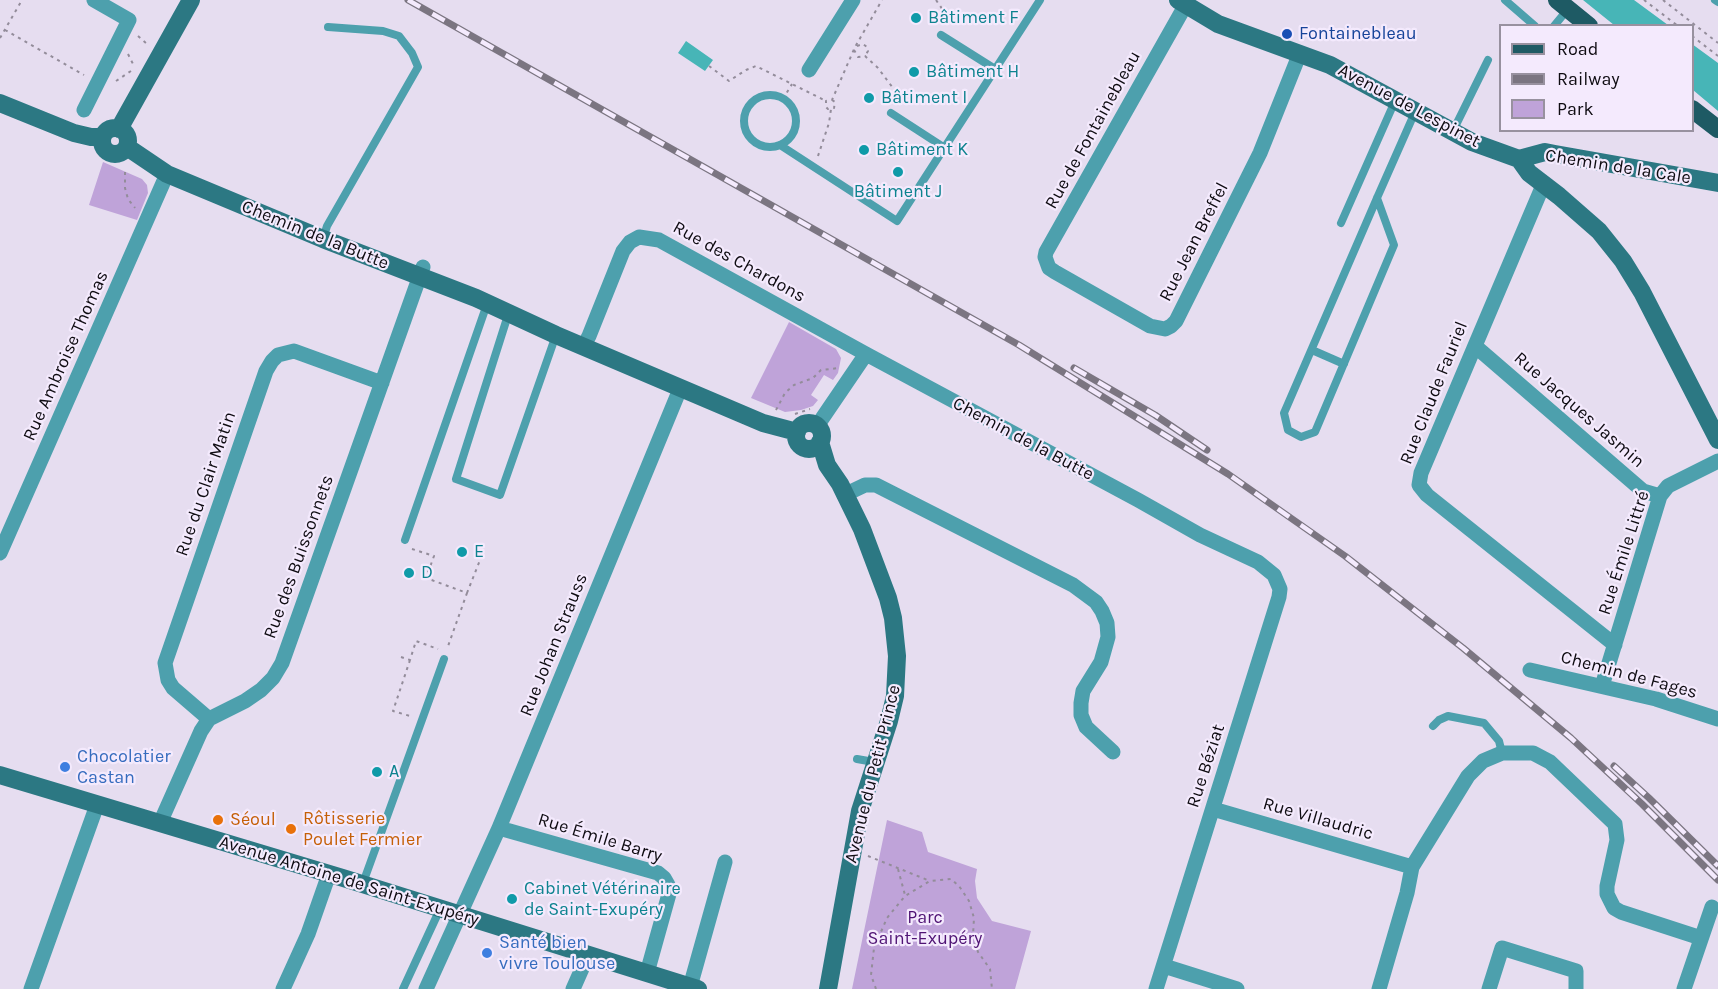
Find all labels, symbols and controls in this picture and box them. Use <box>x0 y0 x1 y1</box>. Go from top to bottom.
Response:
place label: Bâtiment F <box>928 7 1019 29</box>
marker: Bâtiment F <box>909 11 923 25</box>
place label: Fontainebleau <box>1299 23 1417 45</box>
legend <box>1499 24 1694 132</box>
marker: Fontainebleau <box>1280 27 1294 41</box>
text: Road <box>1557 38 1598 60</box>
street label: Rue de Fontainebleau <box>1041 47 1145 213</box>
street label: Avenue de Lespinet <box>1334 59 1484 153</box>
place label: Bâtiment H <box>926 61 1019 83</box>
marker: Bâtiment H <box>907 65 921 79</box>
text: Railway <box>1557 68 1620 90</box>
place label: Bâtiment I <box>881 87 967 109</box>
marker: Bâtiment I <box>862 91 876 105</box>
text: Park <box>1557 98 1594 120</box>
place label: Bâtiment K <box>876 139 968 161</box>
marker: Bâtiment K <box>857 143 871 157</box>
street label: Chemin de la Cale <box>1544 145 1692 189</box>
marker: Bâtiment J <box>891 165 905 179</box>
street label: Rue Jean Breffel <box>1155 179 1233 305</box>
place label: Bâtiment J <box>854 181 942 203</box>
street label: Chemin de la Butte <box>238 196 392 274</box>
street label: Rue des Chardons <box>669 217 809 307</box>
street label: Rue Ambroise Thomas <box>19 268 113 444</box>
street label: Rue Claude Fauriel <box>1395 318 1473 468</box>
street label: Rue Jacques Jasmin <box>1509 347 1649 473</box>
street label: Chemin de la Butte <box>949 393 1097 485</box>
street label: Rue du Clair Matin <box>171 409 241 559</box>
street label: Rue des Buissonnets <box>259 472 339 642</box>
street label: Rue Émile Littré <box>1594 488 1654 618</box>
place label: E <box>474 541 484 563</box>
marker: E <box>455 545 469 559</box>
place label: D <box>421 562 433 584</box>
marker: D <box>402 566 416 580</box>
street label: Rue Johan Strauss <box>515 570 593 720</box>
street label: Chemin de Fages <box>1558 646 1700 704</box>
street label: Avenue du Petit Prince <box>840 683 906 865</box>
street label: Rue Béziat <box>1182 722 1230 810</box>
place label: Chocolatier Castan <box>77 746 171 789</box>
marker: Chocolatier Castan <box>58 760 72 774</box>
place label: A <box>389 761 399 783</box>
marker: A <box>370 765 384 779</box>
street label: Rue Villaudric <box>1260 793 1376 845</box>
place label: Rôtisserie Poulet Fermier <box>303 808 422 850</box>
place label: Séoul <box>230 809 276 831</box>
street label: Rue Émile Barry <box>535 809 665 867</box>
marker: Séoul <box>211 813 225 827</box>
marker: Rôtisserie Poulet Fermier <box>284 822 298 836</box>
street label: Avenue Antoine de Saint-Exupéry <box>217 831 481 931</box>
place label: Cabinet Vétérinaire de Saint-Exupéry <box>524 878 681 920</box>
marker: Cabinet Vétérinaire de Saint-Exupéry <box>505 892 519 906</box>
park label: Parc Saint-Exupéry <box>868 907 982 950</box>
place label: Santé bien vivre Toulouse <box>499 932 615 974</box>
marker: Santé bien vivre Toulouse <box>480 946 494 960</box>

